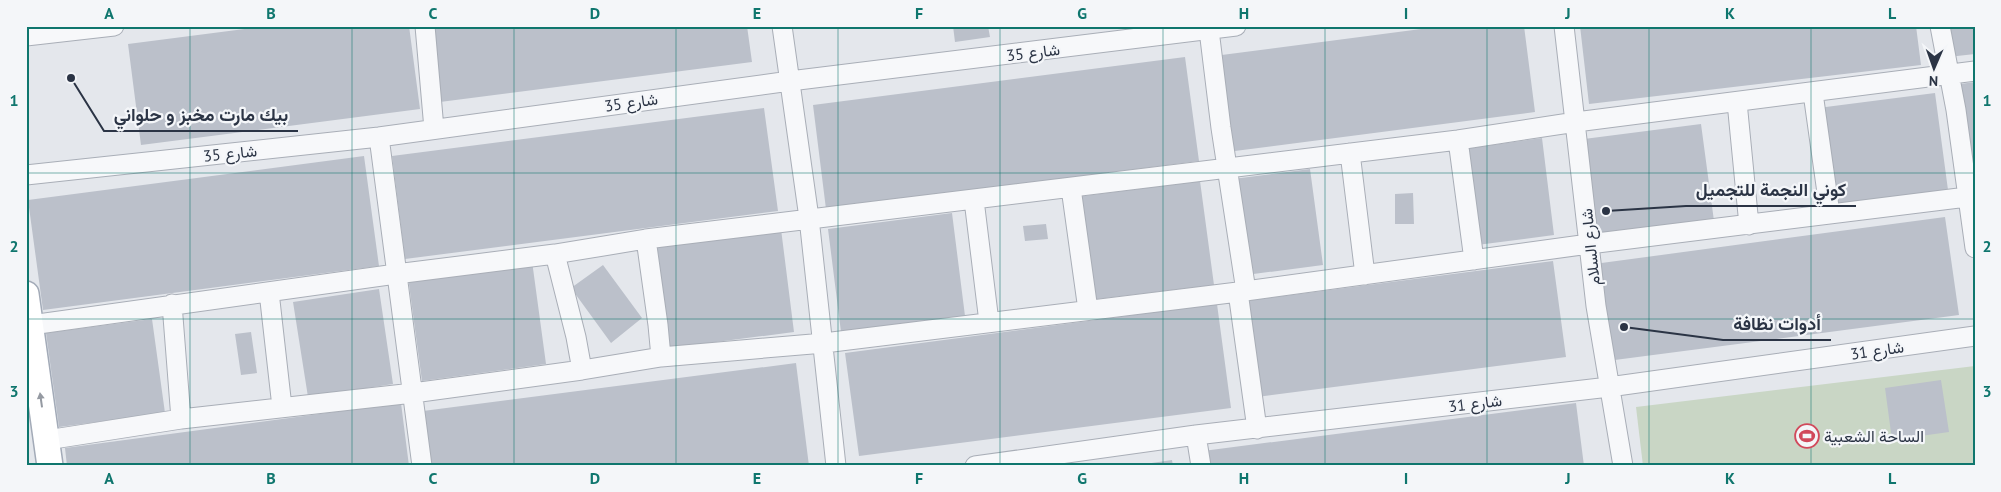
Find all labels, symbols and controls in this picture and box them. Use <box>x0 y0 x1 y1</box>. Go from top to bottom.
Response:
text: A <box>104 3 114 23</box>
text: B <box>266 3 276 23</box>
text: C <box>429 3 438 23</box>
text: D <box>590 3 600 23</box>
text: E <box>753 3 761 23</box>
text: F <box>915 3 923 23</box>
text: G <box>1077 3 1087 23</box>
text: H <box>1239 3 1249 23</box>
text: I <box>1404 3 1408 23</box>
text: J <box>1564 3 1571 23</box>
text: K <box>1725 3 1735 23</box>
text: L <box>1888 3 1897 23</box>
street label: شارع 35 <box>1005 39 1061 67</box>
north arrow <box>1908 42 1958 92</box>
text: N <box>1929 72 1938 90</box>
street label: شارع 35 <box>603 88 659 118</box>
text: 1 <box>9 90 19 110</box>
text: 1 <box>1982 90 1992 110</box>
callout: بيك مارت مخبز و حلواني <box>104 98 298 131</box>
text: بيك مارت مخبز و حلواني <box>114 103 288 130</box>
street label: شارع 35 <box>202 140 258 168</box>
callout: كوني النجمة للتجميل <box>1686 173 1856 206</box>
text: كوني النجمة للتجميل <box>1696 178 1846 205</box>
street label: شارع السلام <box>1576 207 1606 287</box>
text: 2 <box>9 236 19 256</box>
text: 2 <box>1982 236 1992 256</box>
callout: أدوات نظافة <box>1723 307 1831 340</box>
text: أدوات نظافة <box>1733 312 1821 335</box>
street label: شارع 31 <box>1849 336 1905 366</box>
text: 3 <box>9 381 19 401</box>
text: 3 <box>1982 381 1992 401</box>
street label: شارع 31 <box>1447 390 1503 418</box>
one-way arrow <box>37 392 45 408</box>
sports icon: الساحة الشعبية <box>1794 423 1820 449</box>
place label: الساحة الشعبية <box>1824 426 1924 446</box>
text: A <box>104 468 114 488</box>
text: B <box>266 468 276 488</box>
text: C <box>429 468 438 488</box>
text: D <box>590 468 600 488</box>
text: E <box>753 468 761 488</box>
text: F <box>915 468 923 488</box>
text: G <box>1077 468 1087 488</box>
text: H <box>1239 468 1249 488</box>
text: I <box>1404 468 1408 488</box>
text: J <box>1564 468 1571 488</box>
text: K <box>1725 468 1735 488</box>
text: L <box>1888 468 1897 488</box>

